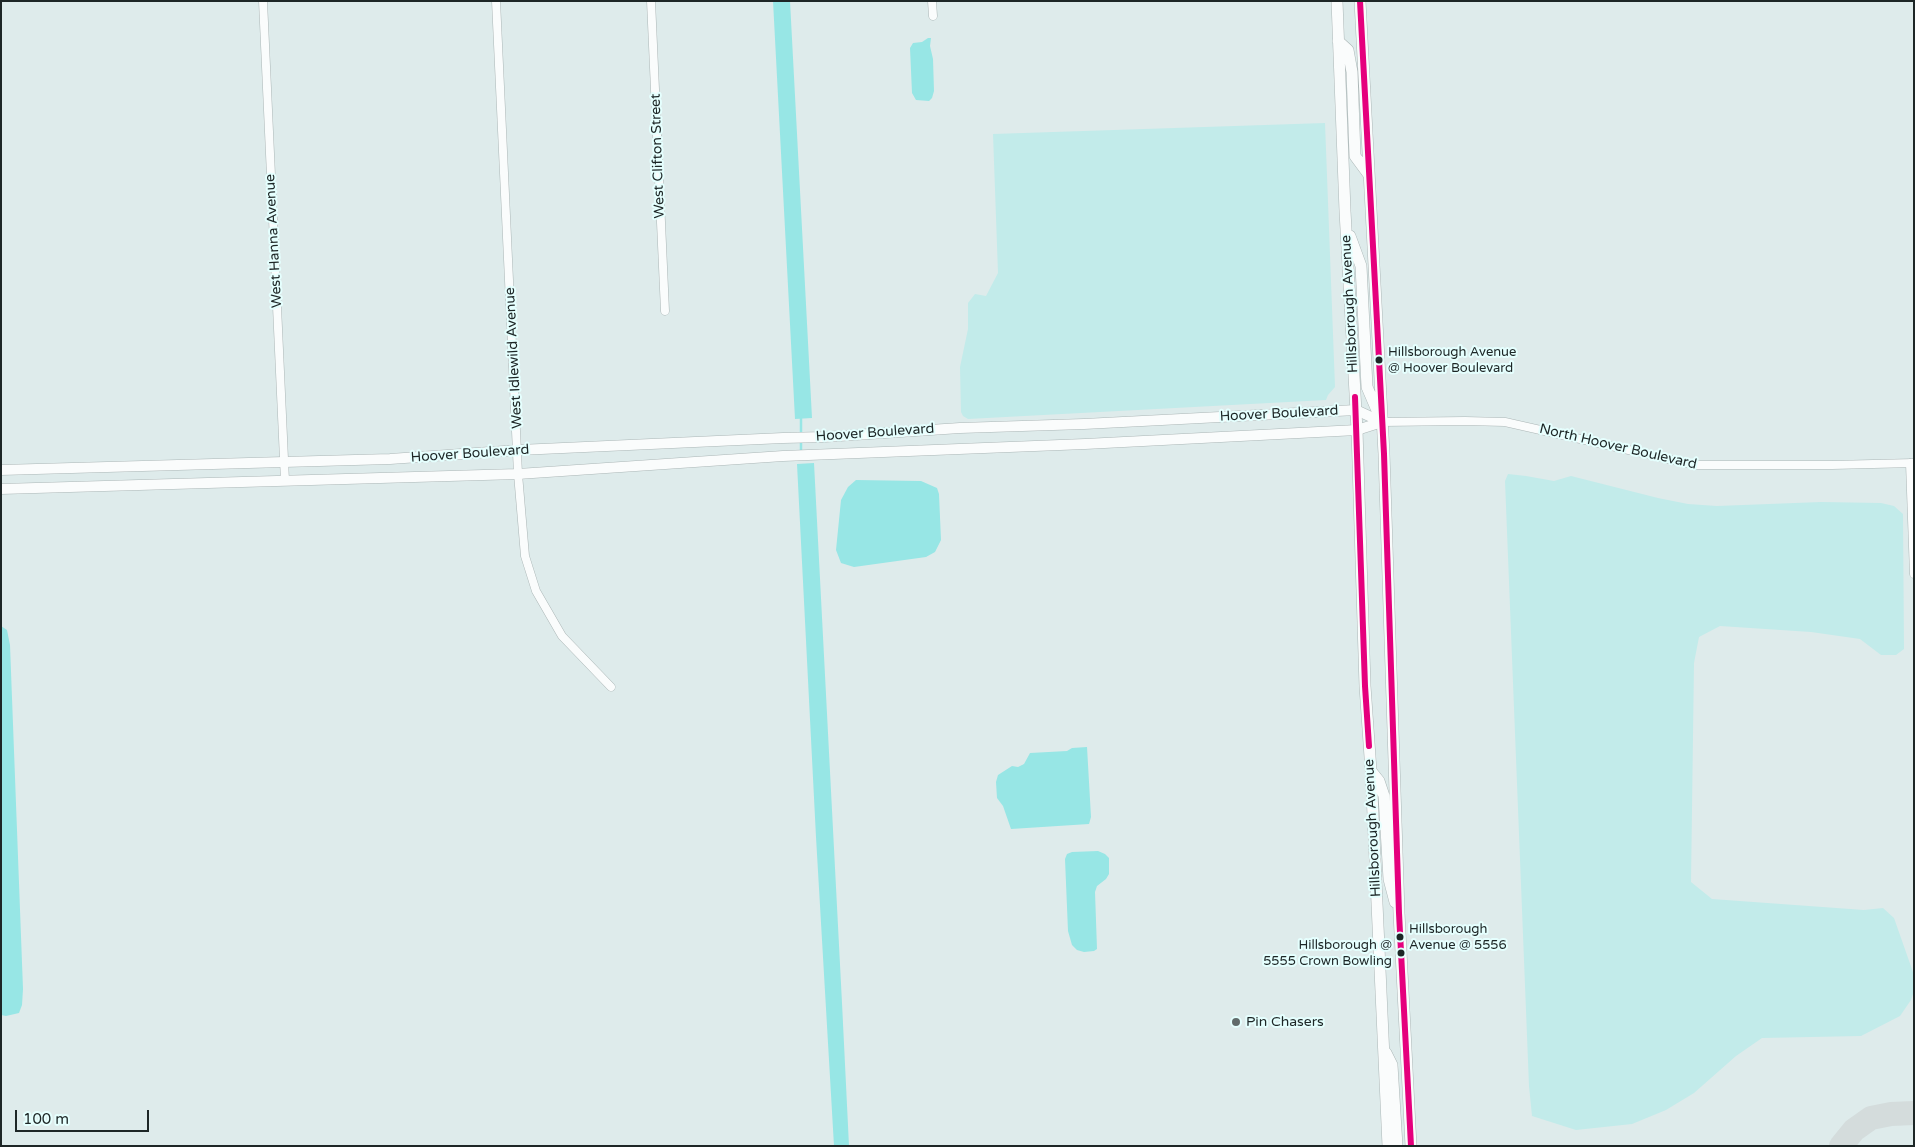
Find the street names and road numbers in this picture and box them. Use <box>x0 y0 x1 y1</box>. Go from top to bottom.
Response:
street label: West Clifton Street <box>647 93 669 219</box>
street label: West Hanna Avenue <box>262 174 286 308</box>
street label: Hillsborough Avenue <box>1338 235 1362 373</box>
street label: West Idlewild Avenue <box>502 287 526 429</box>
street label: Hoover Boulevard <box>1219 403 1339 425</box>
street label: Hoover Boulevard <box>815 420 935 446</box>
street label: North Hoover Boulevard <box>1538 421 1698 473</box>
street label: Hoover Boulevard <box>410 441 530 467</box>
street label: Hillsborough Avenue <box>1361 759 1385 897</box>

